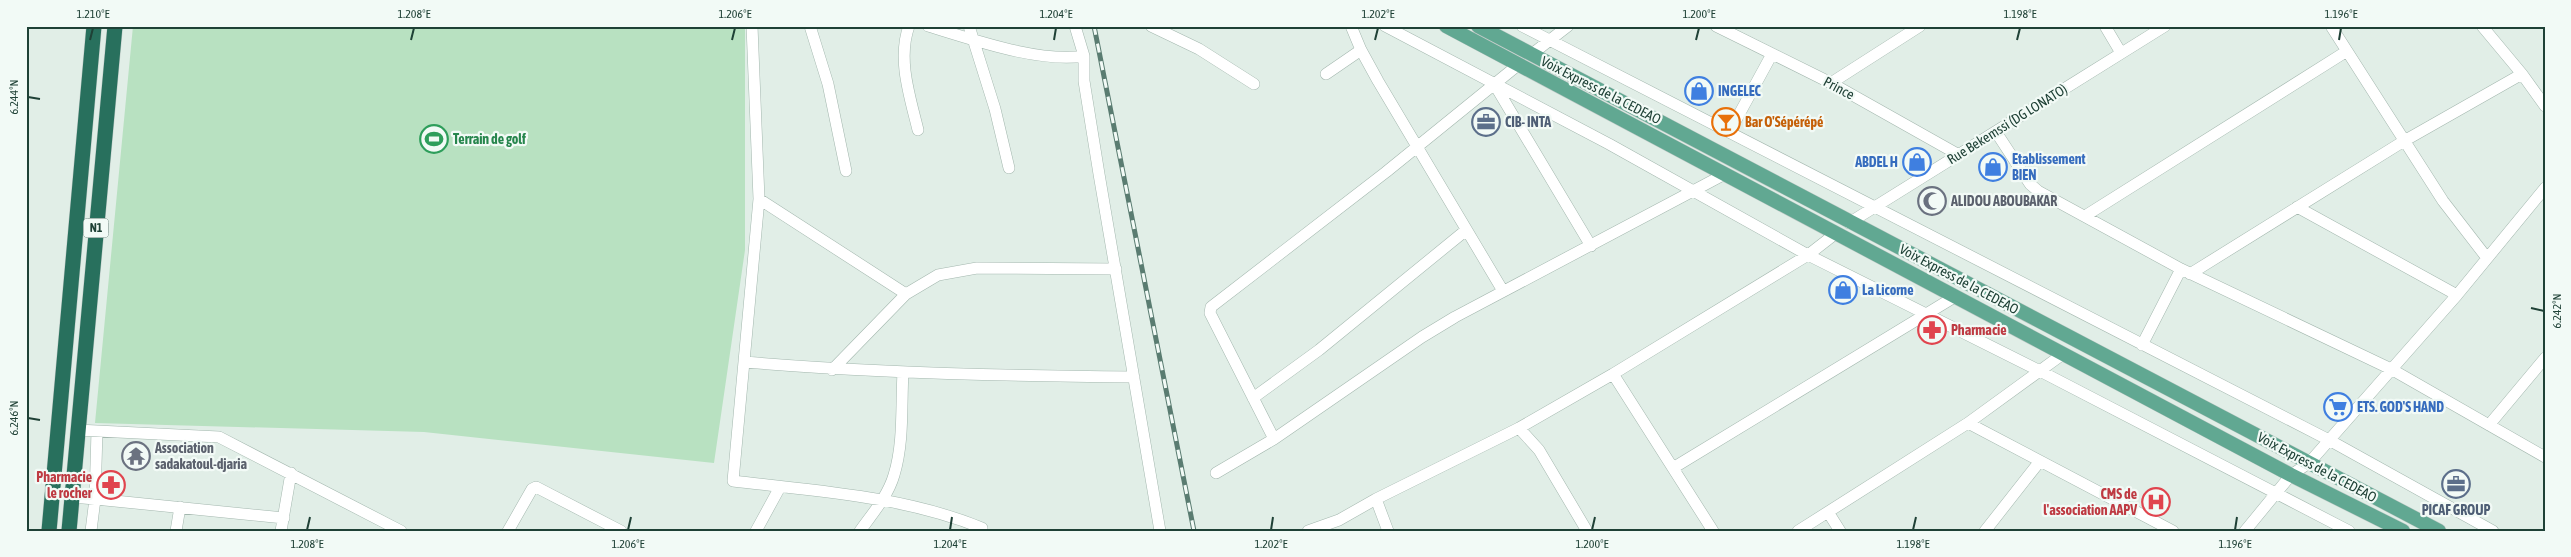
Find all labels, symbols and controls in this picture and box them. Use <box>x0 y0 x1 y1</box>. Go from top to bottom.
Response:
text: 1.210°E <box>76 7 110 21</box>
text: 1.208°E <box>397 7 431 21</box>
text: 1.206°E <box>718 7 752 21</box>
text: 1.204°E <box>1039 7 1073 21</box>
text: 1.202°E <box>1361 7 1395 21</box>
text: 1.200°E <box>1682 7 1716 21</box>
text: 1.198°E <box>2003 7 2037 21</box>
text: 1.196°E <box>2324 7 2358 21</box>
street label: Voix Express de la CEDEAO <box>1538 53 1664 127</box>
street label: Prince <box>1821 73 1857 103</box>
shop icon: INGELEC <box>1684 76 1714 106</box>
text: 6.244°N <box>7 79 21 115</box>
street label: Rue Bekemssi (DG LONATO) <box>1944 81 2070 167</box>
place label: INGELEC <box>1718 83 1762 99</box>
office icon: CIB- INTA <box>1471 107 1501 137</box>
bar icon: Bar O'Sépérépé <box>1711 107 1741 137</box>
place label: CIB- INTA <box>1505 114 1551 130</box>
place label: Bar O'Sépérépé <box>1745 114 1823 130</box>
sports icon: Terrain de golf <box>419 124 449 154</box>
place label: Terrain de golf <box>453 131 526 147</box>
shop icon: ABDEL H <box>1902 147 1932 177</box>
place label: Etablissement BIEN <box>2012 151 2086 183</box>
shop icon: Etablissement BIEN <box>1978 152 2008 182</box>
place label: ABDEL H <box>1854 154 1898 170</box>
mosque icon: ALIDOU ABOUBAKAR <box>1917 186 1947 216</box>
place label: ALIDOU ABOUBAKAR <box>1950 193 2057 209</box>
road number: N1 <box>84 218 108 238</box>
street label: Voix Express de la CEDEAO <box>1897 241 2021 317</box>
shop icon: La Licorne <box>1828 275 1858 305</box>
place label: La Licorne <box>1862 282 1914 298</box>
text: 6.242°N <box>2550 293 2564 329</box>
pharmacy icon: Pharmacie <box>1917 315 1947 345</box>
place label: Pharmacie <box>1951 322 2007 338</box>
supermarket icon: ETS. GOD'S HAND <box>2323 392 2353 422</box>
place label: ETS. GOD'S HAND <box>2357 399 2444 415</box>
text: 6.246°N <box>7 400 21 436</box>
street label: Voix Express de la CEDEAO <box>2255 429 2379 505</box>
place label: Association sadakatoul-djaria <box>154 440 247 472</box>
temple icon: Association sadakatoul-djaria <box>121 441 151 471</box>
place label: Pharmacie le rocher <box>36 469 93 501</box>
office icon: PICAF GROUP <box>2441 469 2471 499</box>
pharmacy icon: Pharmacie le rocher <box>96 470 126 500</box>
place label: CMS de l'association AAPV <box>2043 486 2137 518</box>
hospital icon: CMS de l'association AAPV <box>2141 487 2171 517</box>
place label: PICAF GROUP <box>2422 502 2490 518</box>
text: 1.208°E <box>290 537 324 551</box>
text: 1.206°E <box>611 537 645 551</box>
text: 1.204°E <box>933 537 967 551</box>
text: 1.202°E <box>1254 537 1288 551</box>
text: 1.200°E <box>1575 537 1609 551</box>
text: 1.198°E <box>1896 537 1930 551</box>
text: 1.196°E <box>2218 537 2252 551</box>

